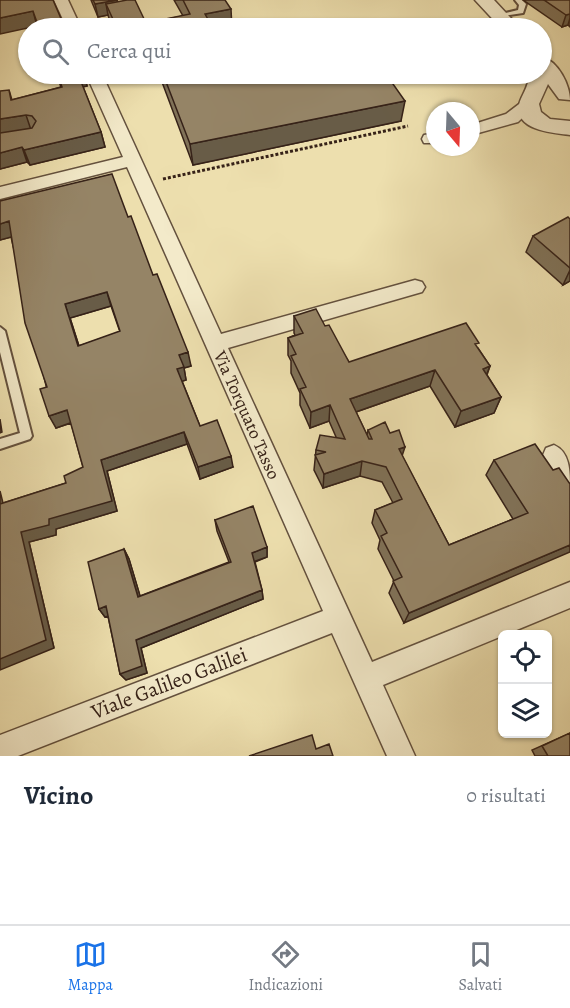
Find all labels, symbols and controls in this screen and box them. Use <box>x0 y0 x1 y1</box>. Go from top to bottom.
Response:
search box <box>18 18 552 84</box>
icon: search <box>39 35 72 68</box>
text: Cerca qui <box>87 36 172 66</box>
north arrow <box>426 102 480 156</box>
street label: Via Torquato Tasso <box>207 346 286 483</box>
map controls <box>498 630 552 738</box>
button: locate <box>498 630 552 684</box>
street label: Viale Galileo Galilei <box>86 640 251 726</box>
button: layers <box>498 684 552 738</box>
text: Vicino <box>24 778 93 813</box>
text: 0 risultati <box>466 782 546 809</box>
tab: Mappa <box>68 938 113 996</box>
tab: Indicazioni <box>248 938 323 996</box>
tab: Salvati <box>459 938 502 996</box>

